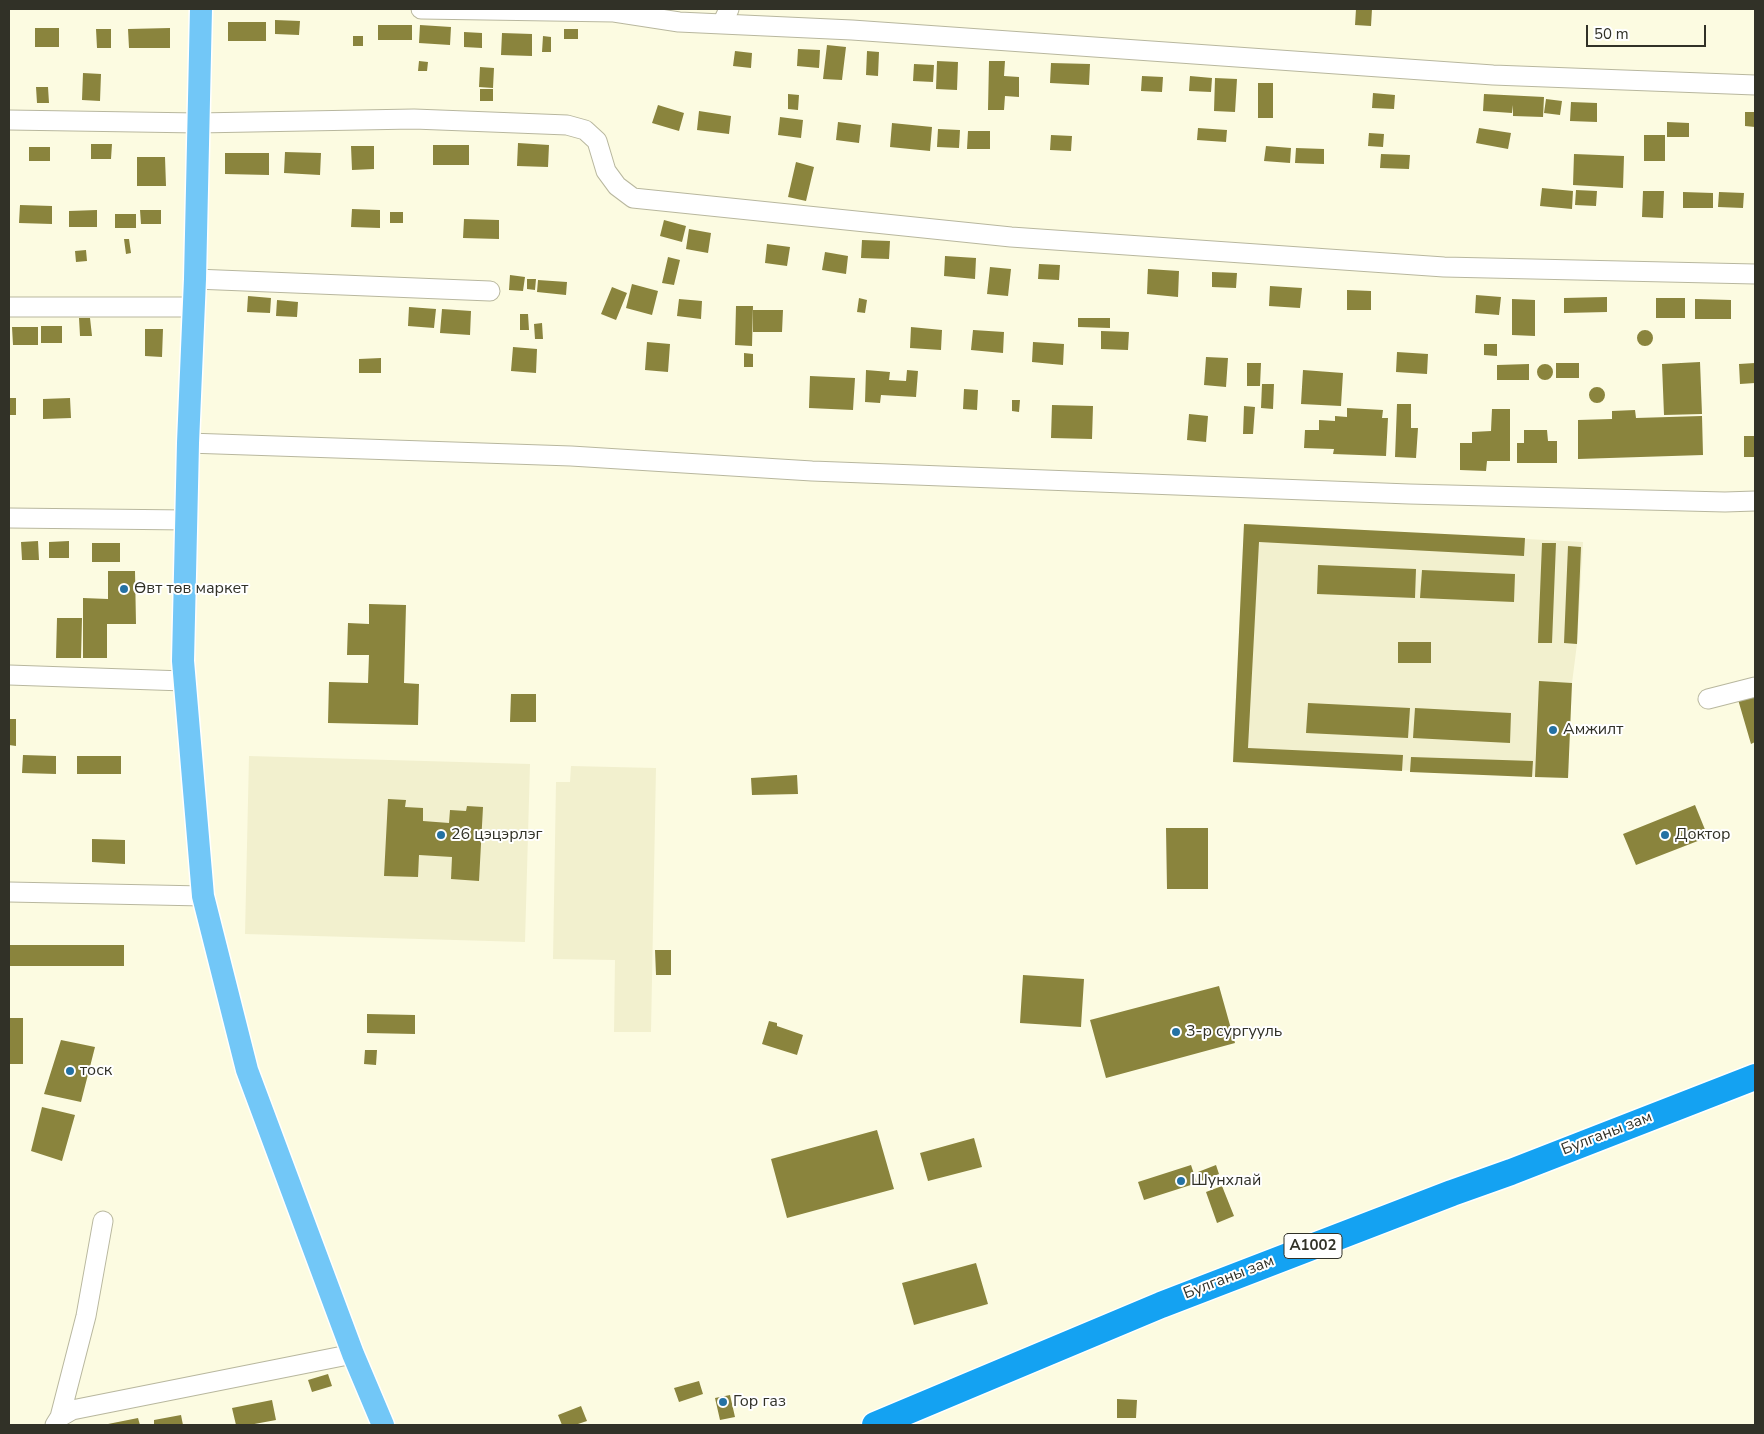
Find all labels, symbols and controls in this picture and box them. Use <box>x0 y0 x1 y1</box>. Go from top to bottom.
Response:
scale bar <box>1589 15 1709 47</box>
text: 50 m <box>1594 24 1629 44</box>
place label: Өвт төв маркет <box>134 579 248 599</box>
marker: Өвт төв маркет <box>118 583 130 595</box>
place label: Амжилт <box>1563 720 1623 740</box>
marker: Амжилт <box>1547 724 1559 736</box>
place label: 26 цэцэрлэг <box>451 825 542 845</box>
place label: Доктор <box>1675 825 1731 845</box>
marker: 26 цэцэрлэг <box>435 829 447 841</box>
marker: Доктор <box>1659 829 1671 841</box>
place label: 3-р сургууль <box>1186 1022 1282 1042</box>
marker: 3-р сургууль <box>1170 1026 1182 1038</box>
place label: тоск <box>80 1061 112 1081</box>
marker: тоск <box>64 1065 76 1077</box>
street label: Булганы зам <box>1559 1108 1655 1160</box>
place label: Шунхлай <box>1191 1171 1261 1191</box>
marker: Шунхлай <box>1175 1175 1187 1187</box>
road number: A1002 <box>1284 1234 1342 1258</box>
street label: Булганы зам <box>1181 1252 1277 1304</box>
place label: Гор газ <box>733 1392 786 1412</box>
marker: Гор газ <box>717 1396 729 1408</box>

